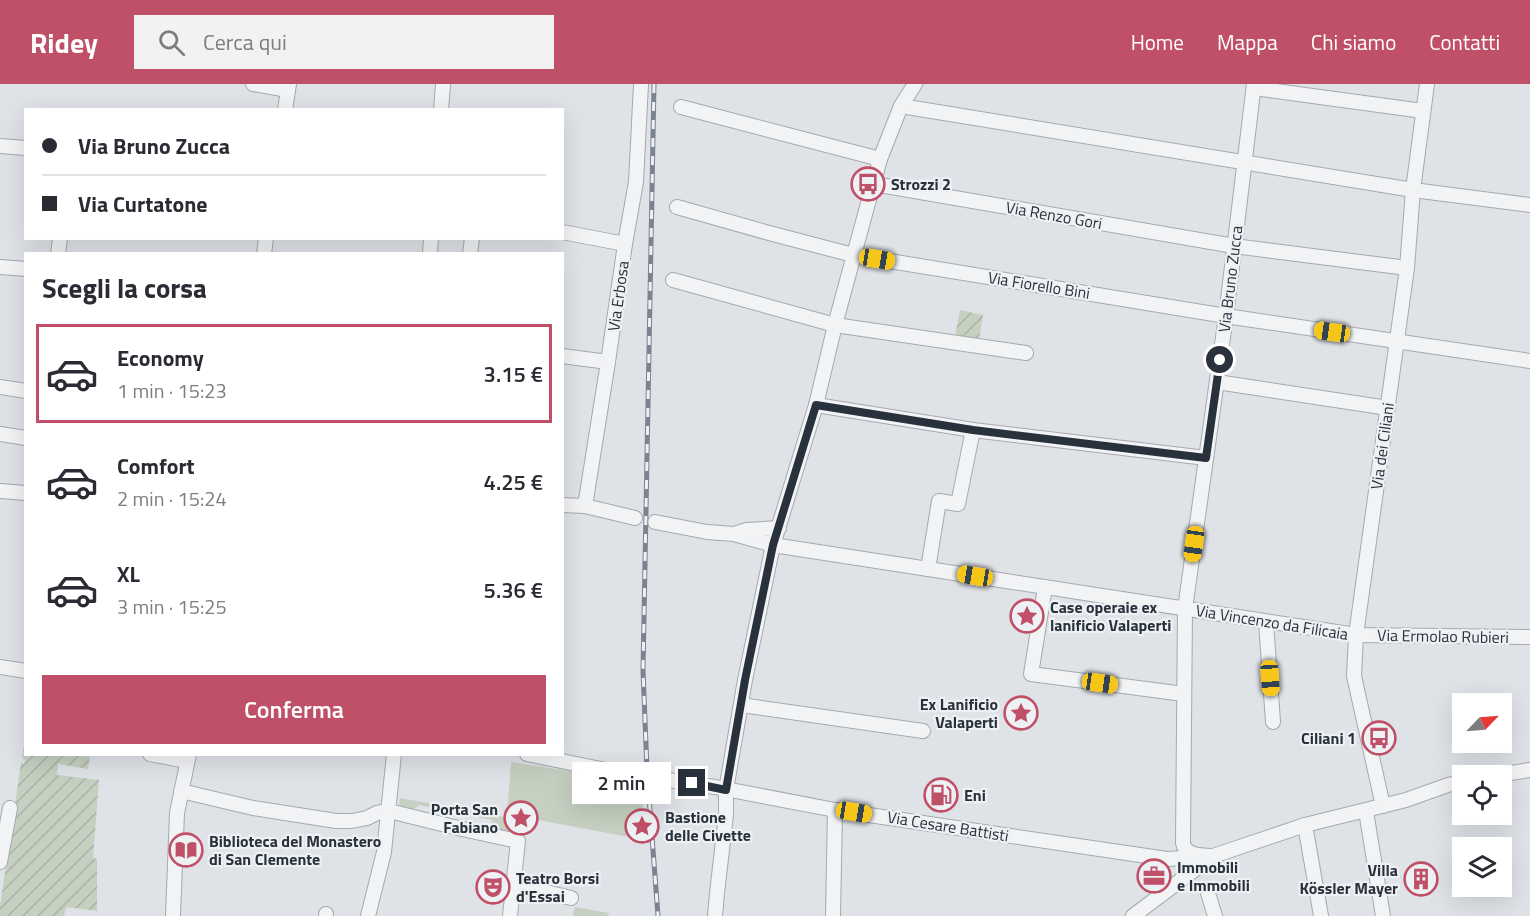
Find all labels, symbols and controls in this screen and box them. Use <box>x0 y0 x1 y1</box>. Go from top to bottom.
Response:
search box <box>134 15 554 69</box>
text: Ridey <box>30 21 98 64</box>
text: Cerca qui <box>203 25 287 59</box>
icon: search <box>155 26 188 59</box>
text: Home <box>1131 26 1184 58</box>
text: Mappa <box>1217 26 1278 58</box>
text: Chi siamo <box>1311 26 1396 58</box>
text: Contatti <box>1429 26 1500 58</box>
text: Via Bruno Zucca <box>78 129 230 163</box>
bus stop icon: Strozzi 2 <box>850 166 886 202</box>
place label: Strozzi 2 <box>891 172 951 196</box>
text: Via Curtatone <box>78 187 208 221</box>
street label: Via Renzo Gori <box>1004 195 1104 235</box>
street label: Via Bruno Zucca <box>1212 224 1248 334</box>
car <box>858 247 896 271</box>
street label: Via Erbosa <box>601 259 635 333</box>
street label: Via Fiorello Bini <box>986 265 1092 305</box>
text: Scegli la corsa <box>42 267 207 308</box>
car <box>1313 321 1351 343</box>
text: Economy <box>117 341 204 375</box>
route start <box>1206 346 1233 373</box>
icon: car <box>45 347 99 401</box>
text: 3.15 € <box>484 357 543 391</box>
text: 1 min · 15:23 <box>117 375 227 406</box>
street label: Via dei Ciliani <box>1364 401 1400 491</box>
text: Comfort <box>117 449 195 483</box>
icon: car <box>45 455 99 509</box>
text: 4.25 € <box>484 465 543 499</box>
text: 2 min · 15:24 <box>117 483 227 514</box>
car <box>1183 525 1205 563</box>
text: XL <box>117 557 140 591</box>
icon: car <box>45 563 99 617</box>
car <box>956 564 994 588</box>
text: 5.36 € <box>484 573 543 607</box>
text: 3 min · 15:25 <box>117 591 227 622</box>
place label: Case operaie ex lanificio Valaperti <box>1050 595 1171 637</box>
place icon: Case operaie ex lanificio Valaperti <box>1009 598 1045 634</box>
street label: Via Vincenzo da Filicaia <box>1194 598 1350 646</box>
street label: Via Ermolao Rubieri <box>1377 623 1509 649</box>
car <box>1260 659 1280 697</box>
car <box>1081 672 1119 694</box>
button: Conferma <box>42 675 546 744</box>
place label: Ex Lanificio Valaperti <box>920 692 998 734</box>
north arrow <box>1452 693 1512 753</box>
map controls <box>1452 693 1512 897</box>
place icon: Ex Lanificio Valaperti <box>1003 695 1039 731</box>
bus stop icon: Ciliani 1 <box>1361 720 1397 756</box>
place label: Ciliani 1 <box>1301 726 1356 750</box>
callout: 2 min <box>572 762 671 804</box>
button: locate <box>1452 765 1512 825</box>
text: 2 min <box>597 767 646 798</box>
route end <box>678 769 705 796</box>
fuel station icon: Eni <box>923 777 959 813</box>
place label: Eni <box>964 783 986 807</box>
place label: Porta San Fabiano <box>431 797 498 839</box>
place icon: Porta San Fabiano <box>503 800 539 836</box>
car <box>835 800 873 824</box>
place label: Bastione delle Civette <box>665 805 751 847</box>
street label: Via Cesare Battisti <box>886 805 1010 847</box>
place icon: Bastione delle Civette <box>624 808 660 844</box>
place label: Biblioteca del Monastero di San Clemente <box>209 829 381 871</box>
library icon: Biblioteca del Monastero di San Clemente <box>168 832 204 868</box>
button: layers <box>1452 837 1512 897</box>
place label: Immobili e Immobili <box>1177 855 1250 897</box>
office icon: Immobili e Immobili <box>1136 858 1172 894</box>
place label: Villa Kössler Mayer <box>1299 858 1398 900</box>
building icon: Villa Kössler Mayer <box>1403 861 1439 897</box>
place label: Teatro Borsi d'Essai <box>516 866 599 908</box>
theatre icon: Teatro Borsi d'Essai <box>475 869 511 905</box>

